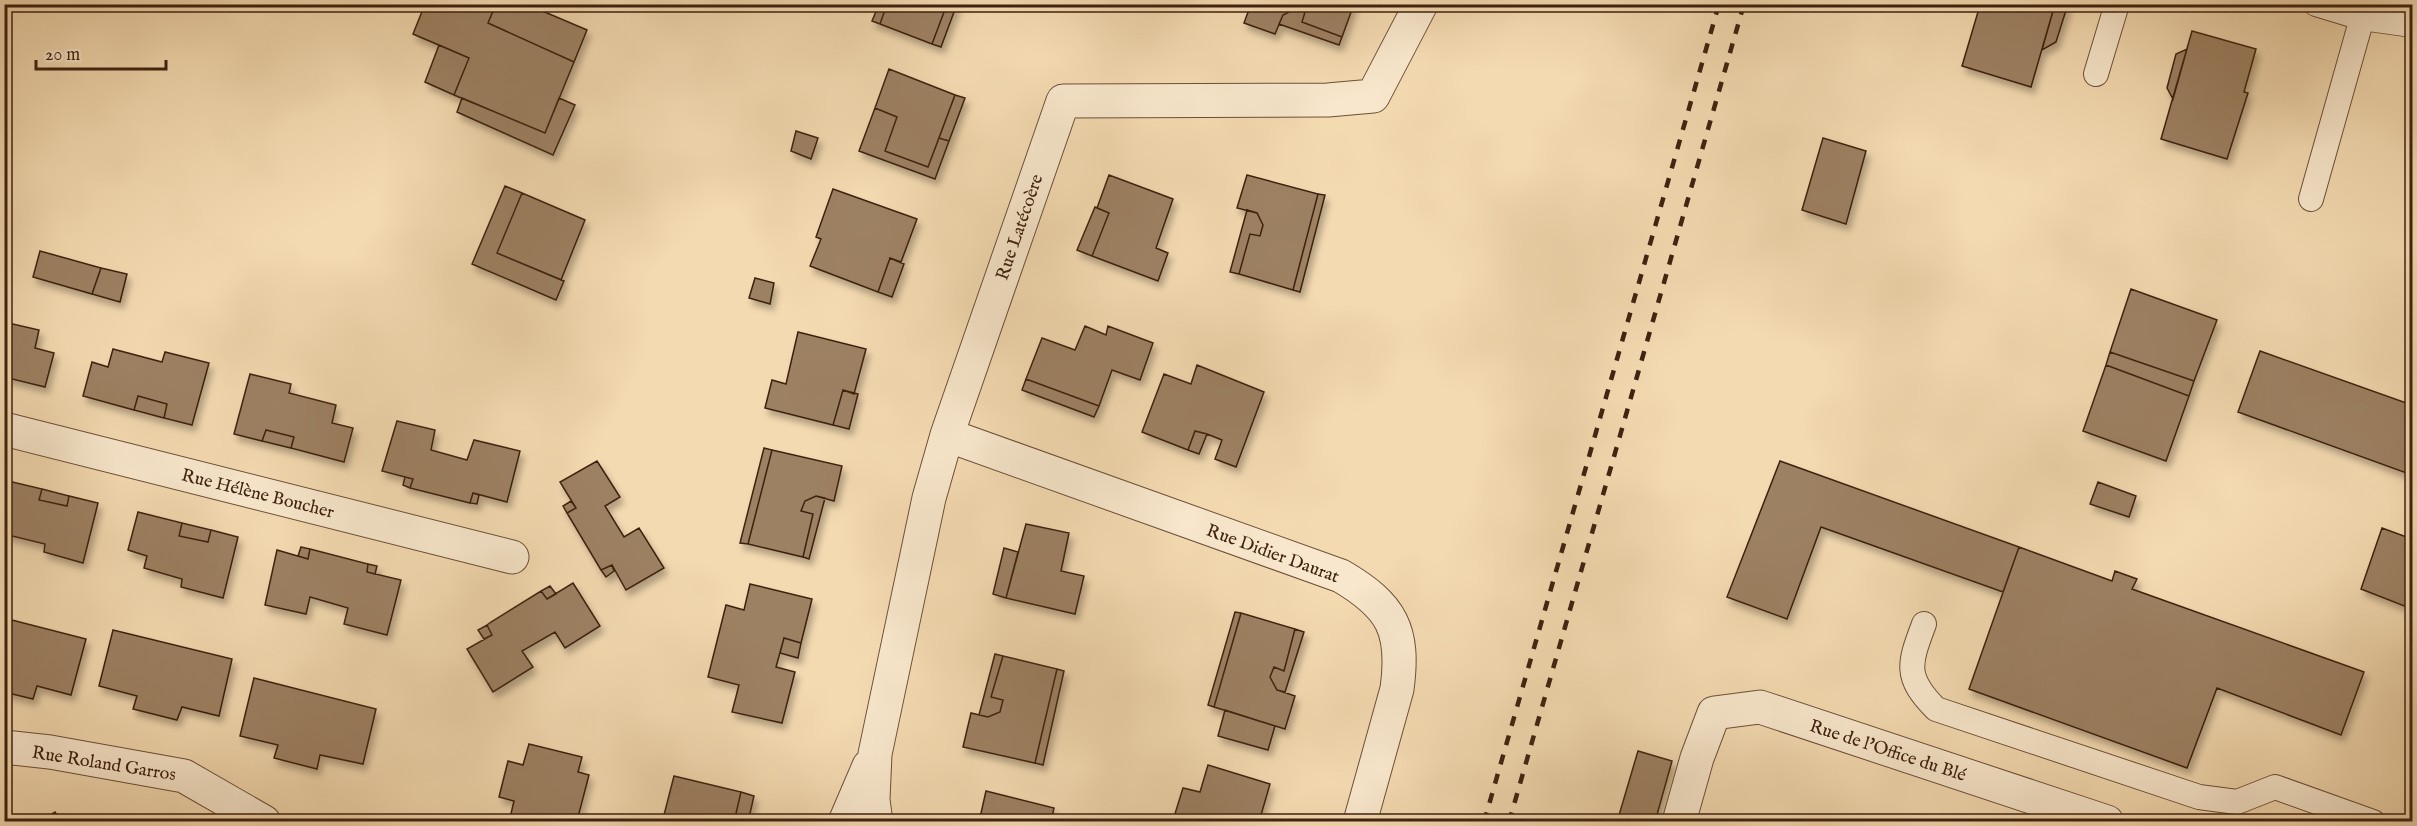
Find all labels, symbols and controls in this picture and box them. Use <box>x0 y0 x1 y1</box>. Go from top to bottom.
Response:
scale bar <box>36 33 166 71</box>
text: 20 m <box>45 44 80 67</box>
street label: Rue Latécoère <box>992 171 1049 284</box>
street label: Rue Hélène Boucher <box>179 464 337 525</box>
street label: Rue Didier Daurat <box>1203 520 1342 589</box>
street label: Rue de l'Office du Blé <box>1806 715 1969 788</box>
street label: Rue Roland Garros <box>30 742 177 787</box>

